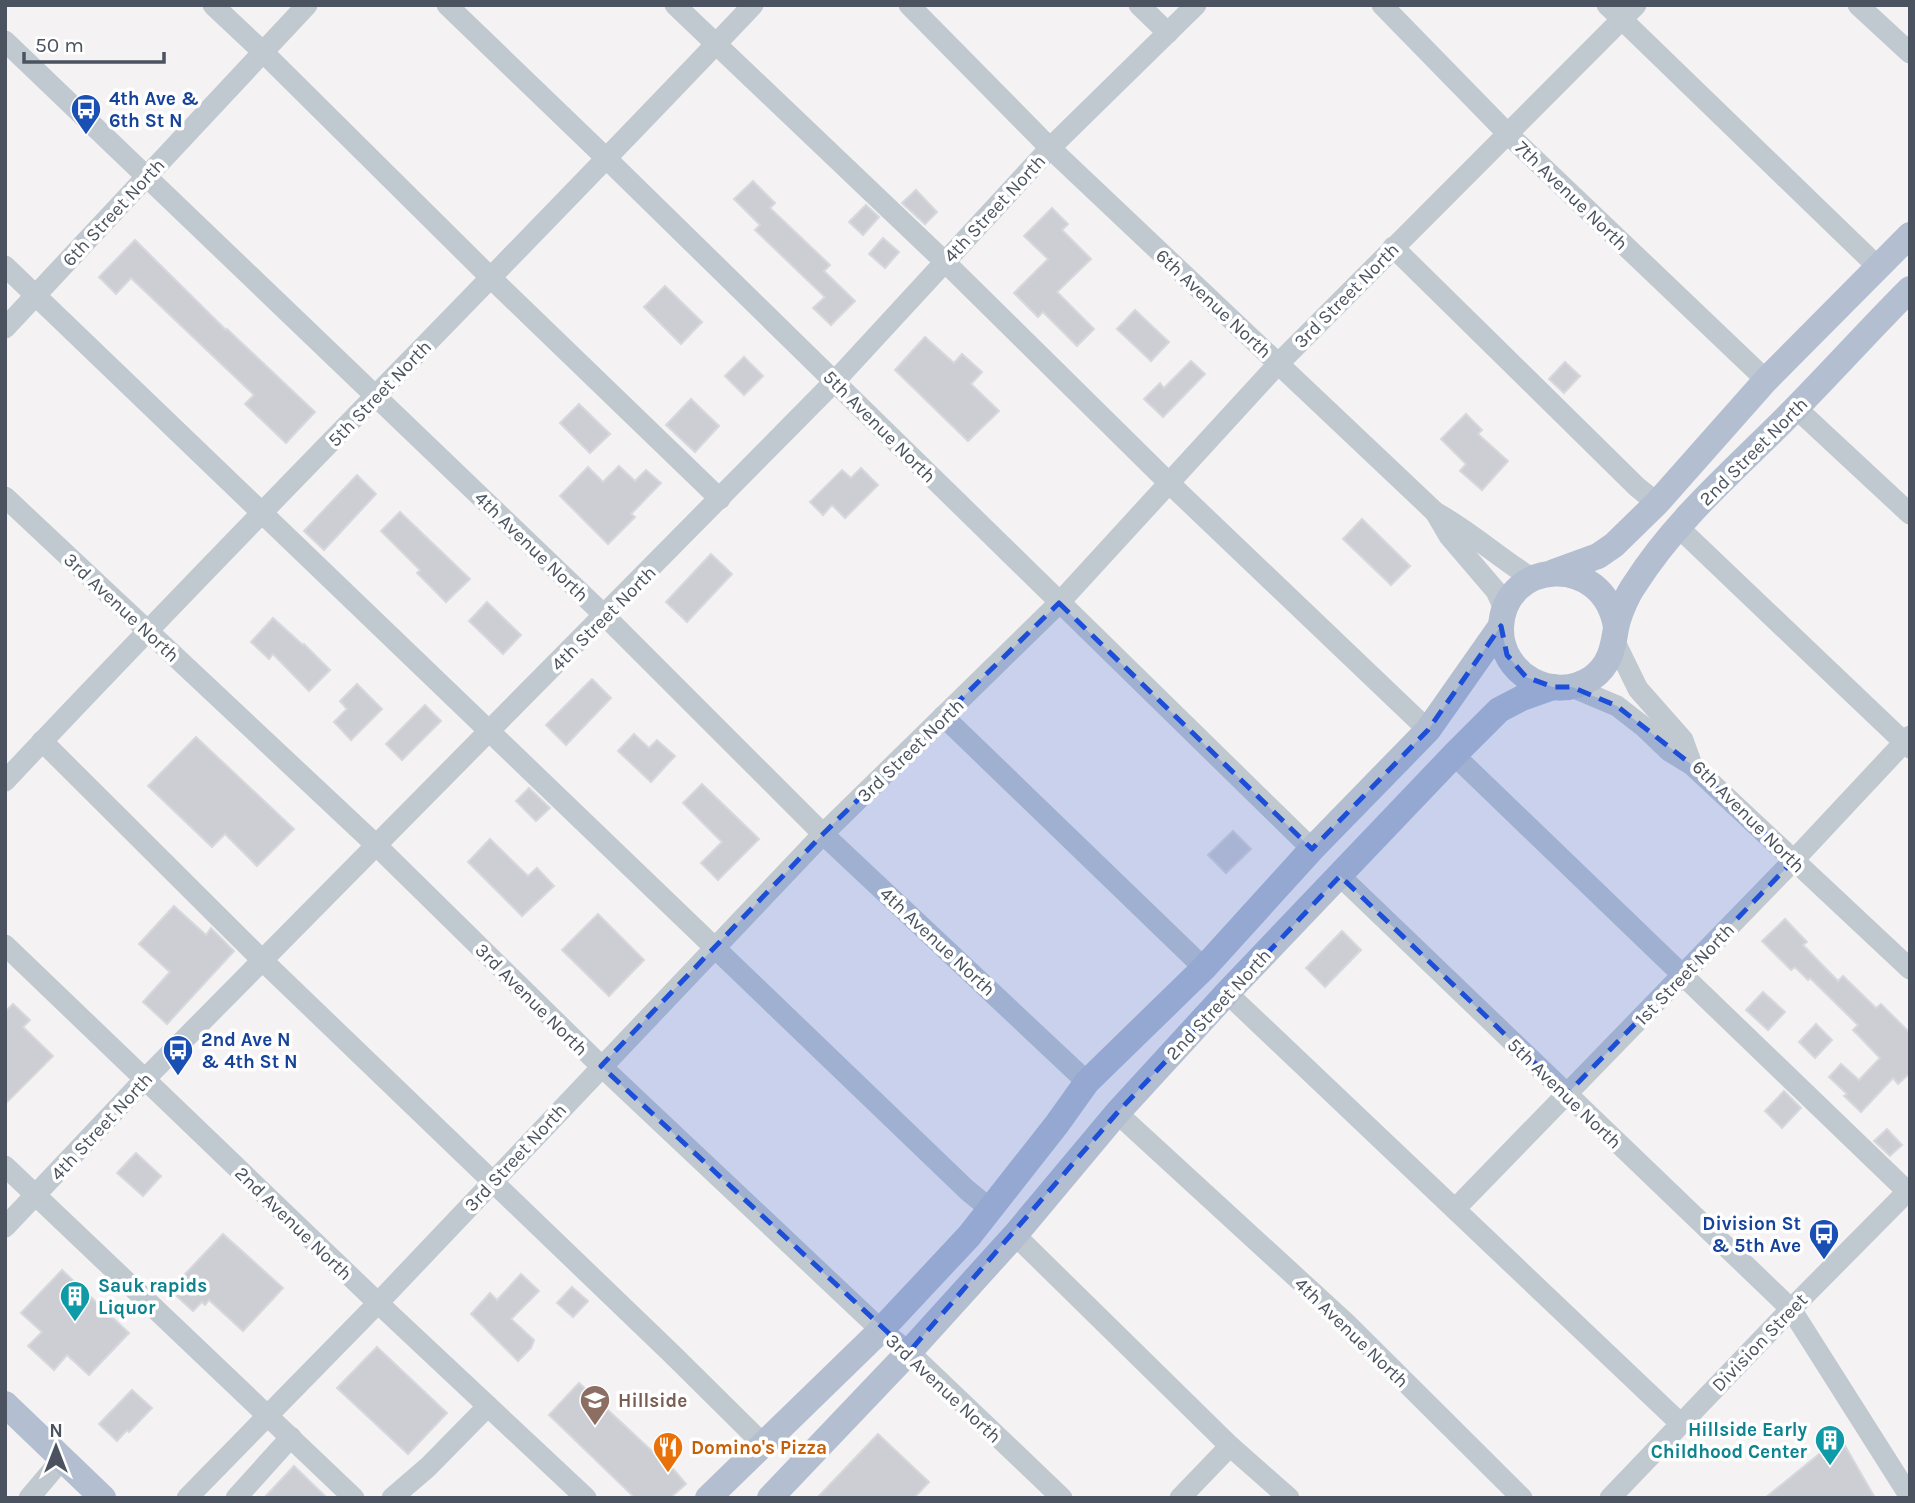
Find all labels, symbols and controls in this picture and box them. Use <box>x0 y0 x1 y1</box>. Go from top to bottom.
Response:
scale bar <box>24 21 164 65</box>
text: 50 m <box>35 33 84 57</box>
place label: 4th Ave & 6th St N <box>109 88 199 132</box>
bus stop icon: 4th Ave & 6th St N <box>69 92 103 136</box>
street label: 7th Avenue North <box>1510 136 1632 255</box>
street label: 4th Street North <box>939 150 1050 267</box>
street label: 6th Street North <box>58 154 169 271</box>
street label: 3rd Street North <box>1290 239 1404 353</box>
street label: 6th Avenue North <box>1151 245 1276 363</box>
street label: 5th Street North <box>323 336 436 451</box>
street label: 5th Avenue North <box>819 366 940 487</box>
street label: 2nd Street North <box>1695 393 1812 510</box>
street label: 4th Avenue North <box>470 487 593 607</box>
street label: 3rd Avenue North <box>59 549 184 667</box>
street label: 4th Street North <box>547 562 661 676</box>
street label: 3rd Street North <box>853 694 968 807</box>
street label: 6th Avenue North <box>1688 756 1809 877</box>
street label: 4th Avenue North <box>875 883 1000 1001</box>
street label: 1st Street North <box>1630 919 1739 1030</box>
street label: 3rd Avenue North <box>471 939 592 1060</box>
street label: 2nd Street North <box>1162 945 1276 1065</box>
place label: 2nd Ave N & 4th St N <box>201 1029 298 1073</box>
bus stop icon: 2nd Ave N & 4th St N <box>161 1033 195 1077</box>
street label: 5th Avenue North <box>1503 1034 1626 1154</box>
street label: 4th Street North <box>46 1068 157 1185</box>
street label: 3rd Street North <box>460 1099 571 1216</box>
street label: 2nd Avenue North <box>230 1162 356 1285</box>
place label: Division St & 5th Ave <box>1702 1213 1801 1257</box>
bus stop icon: Division St & 5th Ave <box>1807 1217 1841 1261</box>
street label: 4th Avenue North <box>1290 1273 1413 1393</box>
place label: Sauk rapids Liquor <box>98 1275 207 1319</box>
building icon: Sauk rapids Liquor <box>58 1279 92 1323</box>
street label: Division Street <box>1707 1289 1812 1396</box>
street label: 3rd Avenue North <box>881 1330 1006 1448</box>
school or university icon: Hillside <box>578 1383 612 1427</box>
place label: Hillside <box>618 1390 687 1412</box>
north arrow <box>21 1412 91 1482</box>
place label: Hillside Early Childhood Center <box>1651 1419 1808 1463</box>
text: N <box>49 1420 63 1442</box>
building icon: Hillside Early Childhood Center <box>1813 1423 1847 1467</box>
restaurant icon: Domino's Pizza <box>651 1430 685 1474</box>
place label: Domino's Pizza <box>691 1437 827 1459</box>

